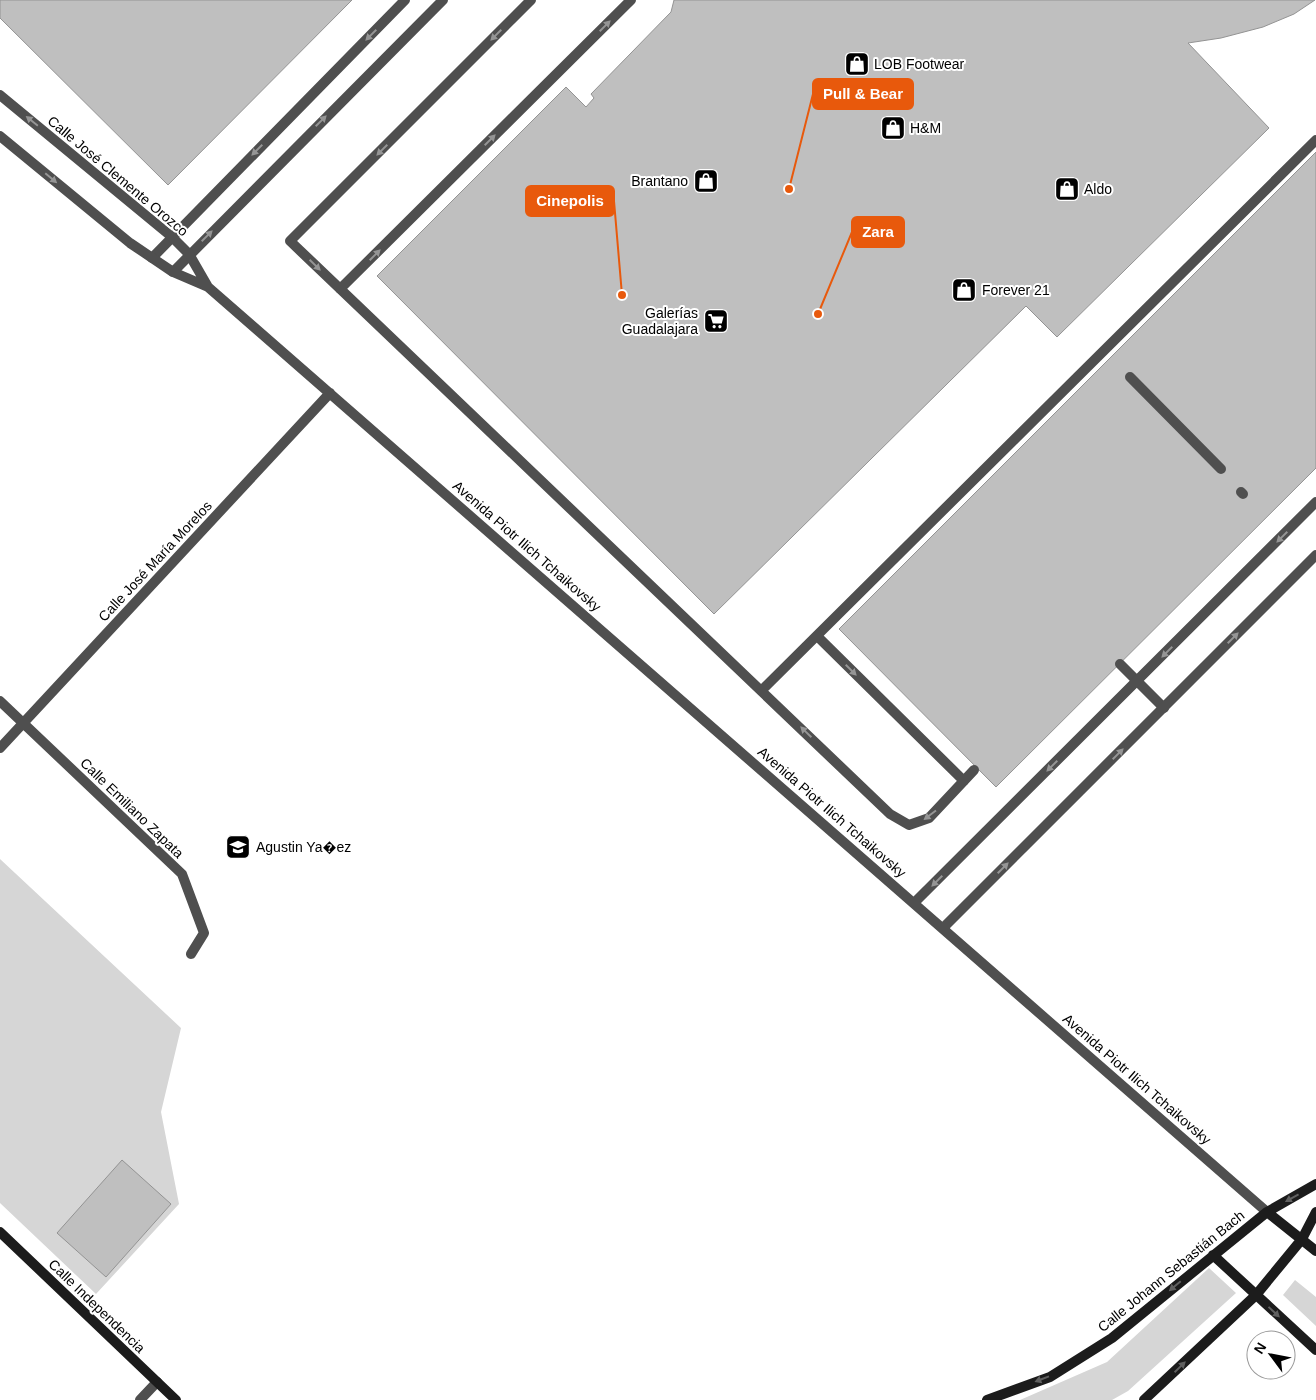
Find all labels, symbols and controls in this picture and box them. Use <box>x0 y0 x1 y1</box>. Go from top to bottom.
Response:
one-way arrow <box>599 20 611 32</box>
one-way arrow <box>365 28 377 40</box>
one-way arrow <box>490 28 502 40</box>
shop icon: LOB Footwear <box>844 51 870 77</box>
place label: LOB Footwear <box>874 56 965 72</box>
callout: Pull & Bear <box>813 79 913 109</box>
text: Pull & Bear <box>823 85 903 102</box>
street label: Calle José Clemente Orozco <box>45 113 192 240</box>
one-way arrow <box>25 115 38 126</box>
one-way arrow <box>315 115 327 127</box>
shop icon: H&M <box>880 115 906 141</box>
place label: H&M <box>910 120 941 136</box>
one-way arrow <box>484 135 496 147</box>
one-way arrow <box>376 143 388 155</box>
one-way arrow <box>251 144 263 156</box>
shop icon: Brantano <box>693 168 719 194</box>
one-way arrow <box>44 173 57 184</box>
place label: Brantano <box>631 173 688 189</box>
shop icon: Aldo <box>1054 176 1080 202</box>
place label: Aldo <box>1084 181 1112 197</box>
callout: Cinepolis <box>526 186 614 216</box>
text: Cinepolis <box>536 192 604 209</box>
callout: Zara <box>852 217 904 247</box>
text: Zara <box>862 223 894 240</box>
one-way arrow <box>200 230 212 242</box>
one-way arrow <box>368 249 380 261</box>
one-way arrow <box>309 259 321 271</box>
shop icon: Forever 21 <box>951 277 977 303</box>
place label: Forever 21 <box>982 282 1050 298</box>
place label: Galerías Guadalajara <box>622 305 698 337</box>
supermarket icon: Galerías Guadalajara <box>703 308 729 334</box>
street label: Avenida Piotr Ilich Tchaikovsky <box>450 477 604 615</box>
street label: Calle José María Morelos <box>95 497 215 625</box>
one-way arrow <box>1276 530 1288 542</box>
one-way arrow <box>1227 632 1239 644</box>
one-way arrow <box>1161 645 1173 657</box>
one-way arrow <box>845 664 857 676</box>
one-way arrow <box>800 727 812 739</box>
street label: Avenida Piotr Ilich Tchaikovsky <box>755 743 909 881</box>
one-way arrow <box>1112 748 1124 760</box>
street label: Calle Emiliano Zapata <box>77 755 187 861</box>
one-way arrow <box>1046 760 1058 772</box>
one-way arrow <box>923 810 936 820</box>
school or university icon: Agustin Ya�ez <box>225 834 251 860</box>
place label: Agustin Ya�ez <box>256 839 351 855</box>
one-way arrow <box>997 862 1009 874</box>
one-way arrow <box>931 875 943 887</box>
street label: Avenida Piotr Ilich Tchaikovsky <box>1060 1010 1214 1148</box>
one-way arrow <box>1284 1194 1299 1202</box>
street label: Calle Johann Sebastián Bach <box>1095 1207 1247 1335</box>
street label: Calle Independencia <box>46 1256 149 1356</box>
one-way arrow <box>1169 1281 1182 1292</box>
one-way arrow <box>1268 1306 1280 1318</box>
north arrow <box>1246 1330 1296 1380</box>
text: N <box>1251 1340 1269 1357</box>
one-way arrow <box>1173 1361 1185 1373</box>
one-way arrow <box>1035 1376 1050 1384</box>

